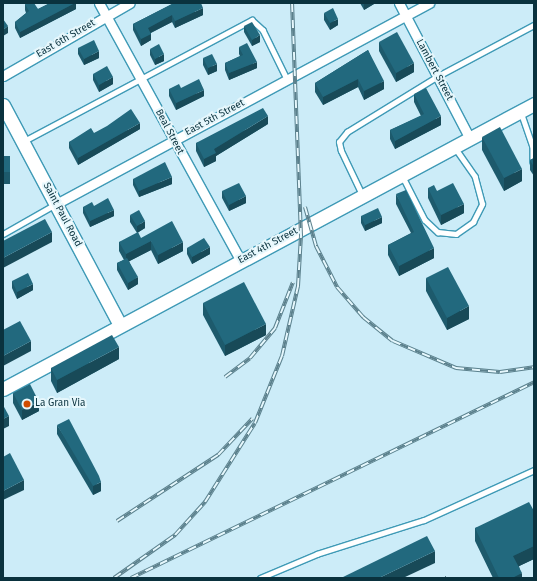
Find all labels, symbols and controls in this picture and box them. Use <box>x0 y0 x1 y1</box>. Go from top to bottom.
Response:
street label: East 6th Street <box>34 17 98 61</box>
street label: Lambert Street <box>413 37 455 103</box>
street label: East 5th Street <box>183 97 247 139</box>
street label: Beal Street <box>152 107 186 157</box>
street label: Saint Paul Road <box>40 181 84 249</box>
street label: East 4th Street <box>236 225 300 267</box>
place label: La Gran Via <box>35 398 86 410</box>
marker: La Gran Via <box>22 399 32 409</box>

